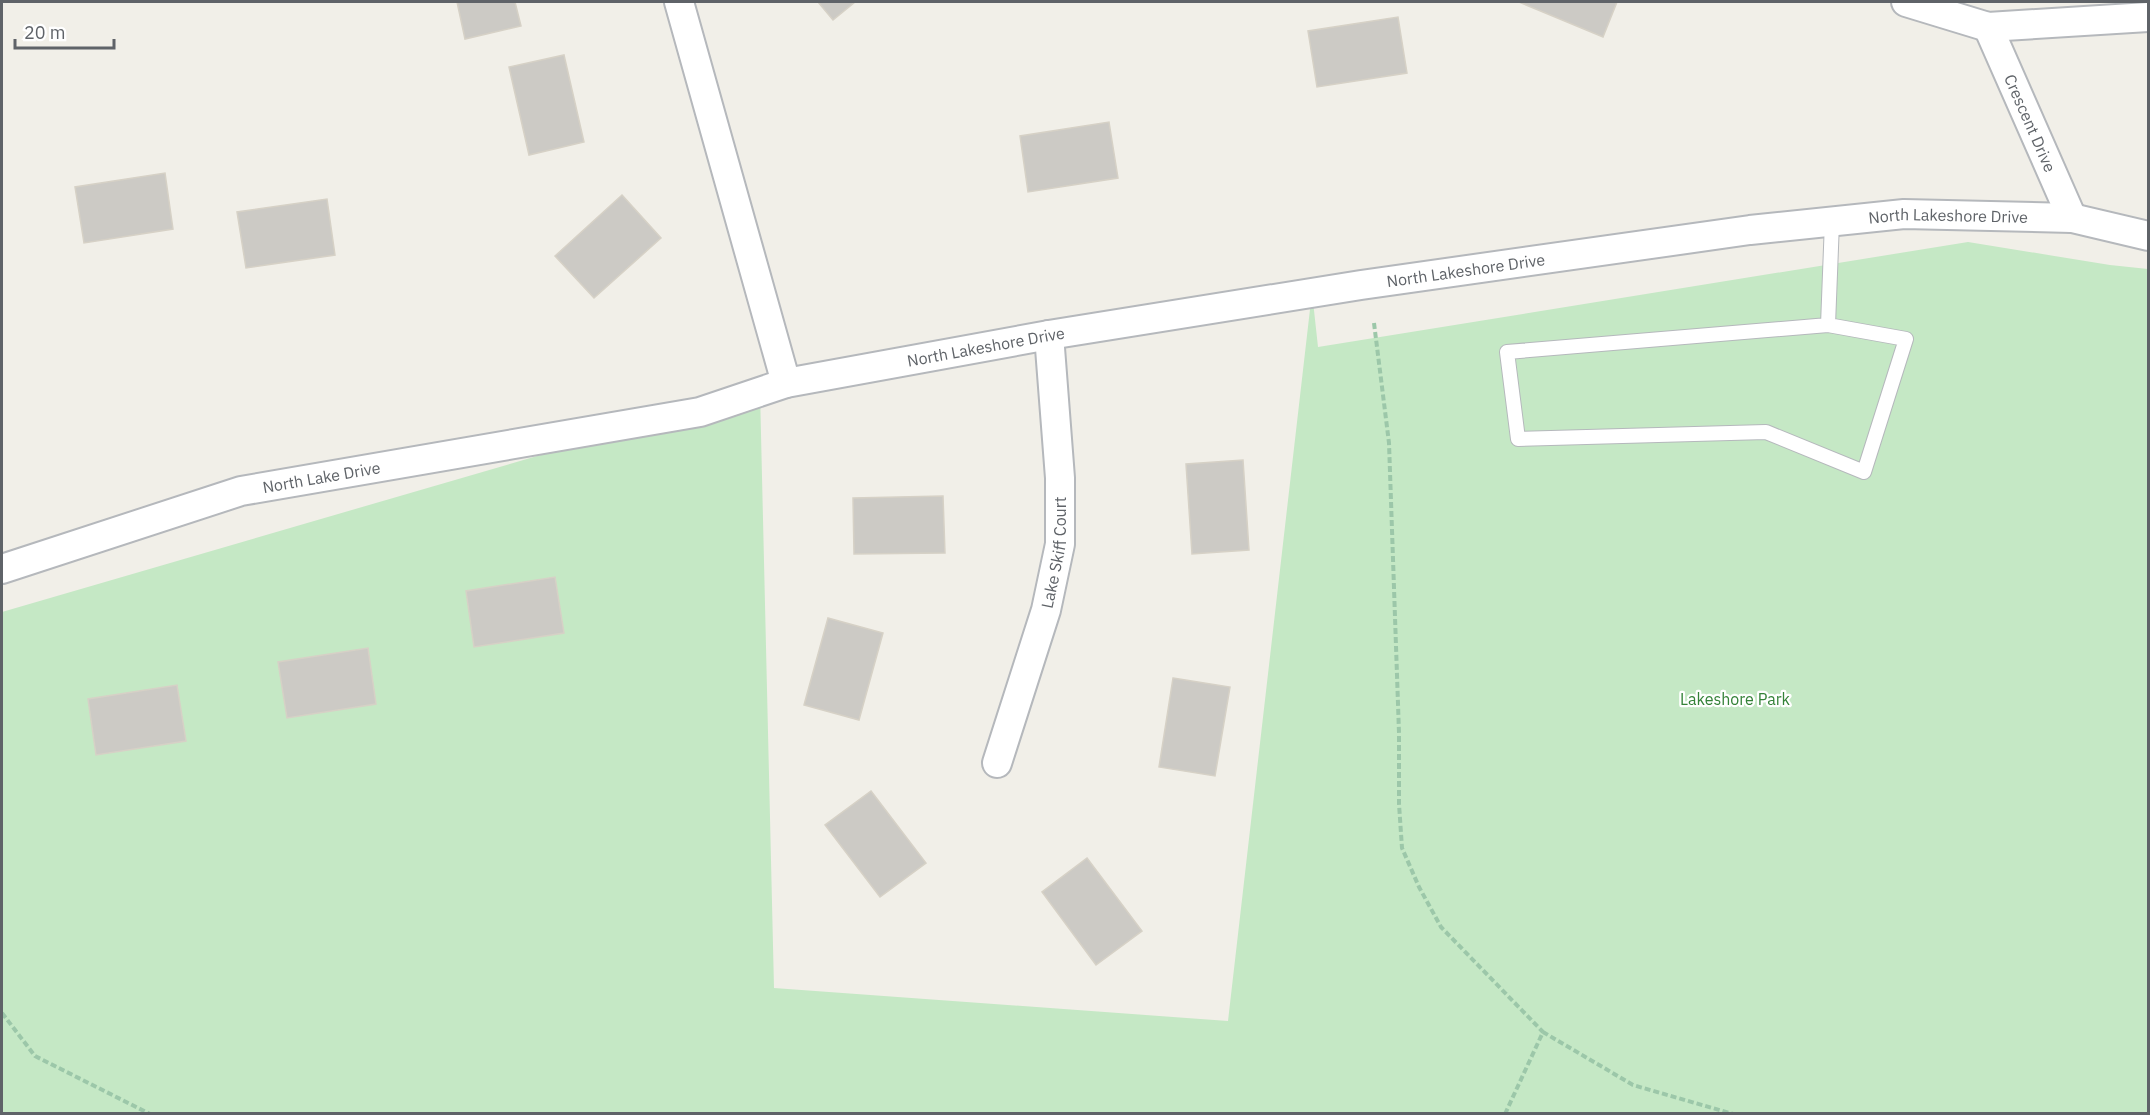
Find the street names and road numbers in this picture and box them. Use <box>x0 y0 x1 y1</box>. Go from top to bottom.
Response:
street label: Crescent Drive <box>2000 71 2061 175</box>
street label: North Lakeshore Drive <box>1867 204 2028 228</box>
street label: North Lakeshore Drive <box>1385 249 1546 291</box>
street label: North Lakeshore Drive <box>905 323 1066 371</box>
street label: North Lake Drive <box>261 457 382 497</box>
street label: Lake Skiff Court <box>1037 497 1070 610</box>

